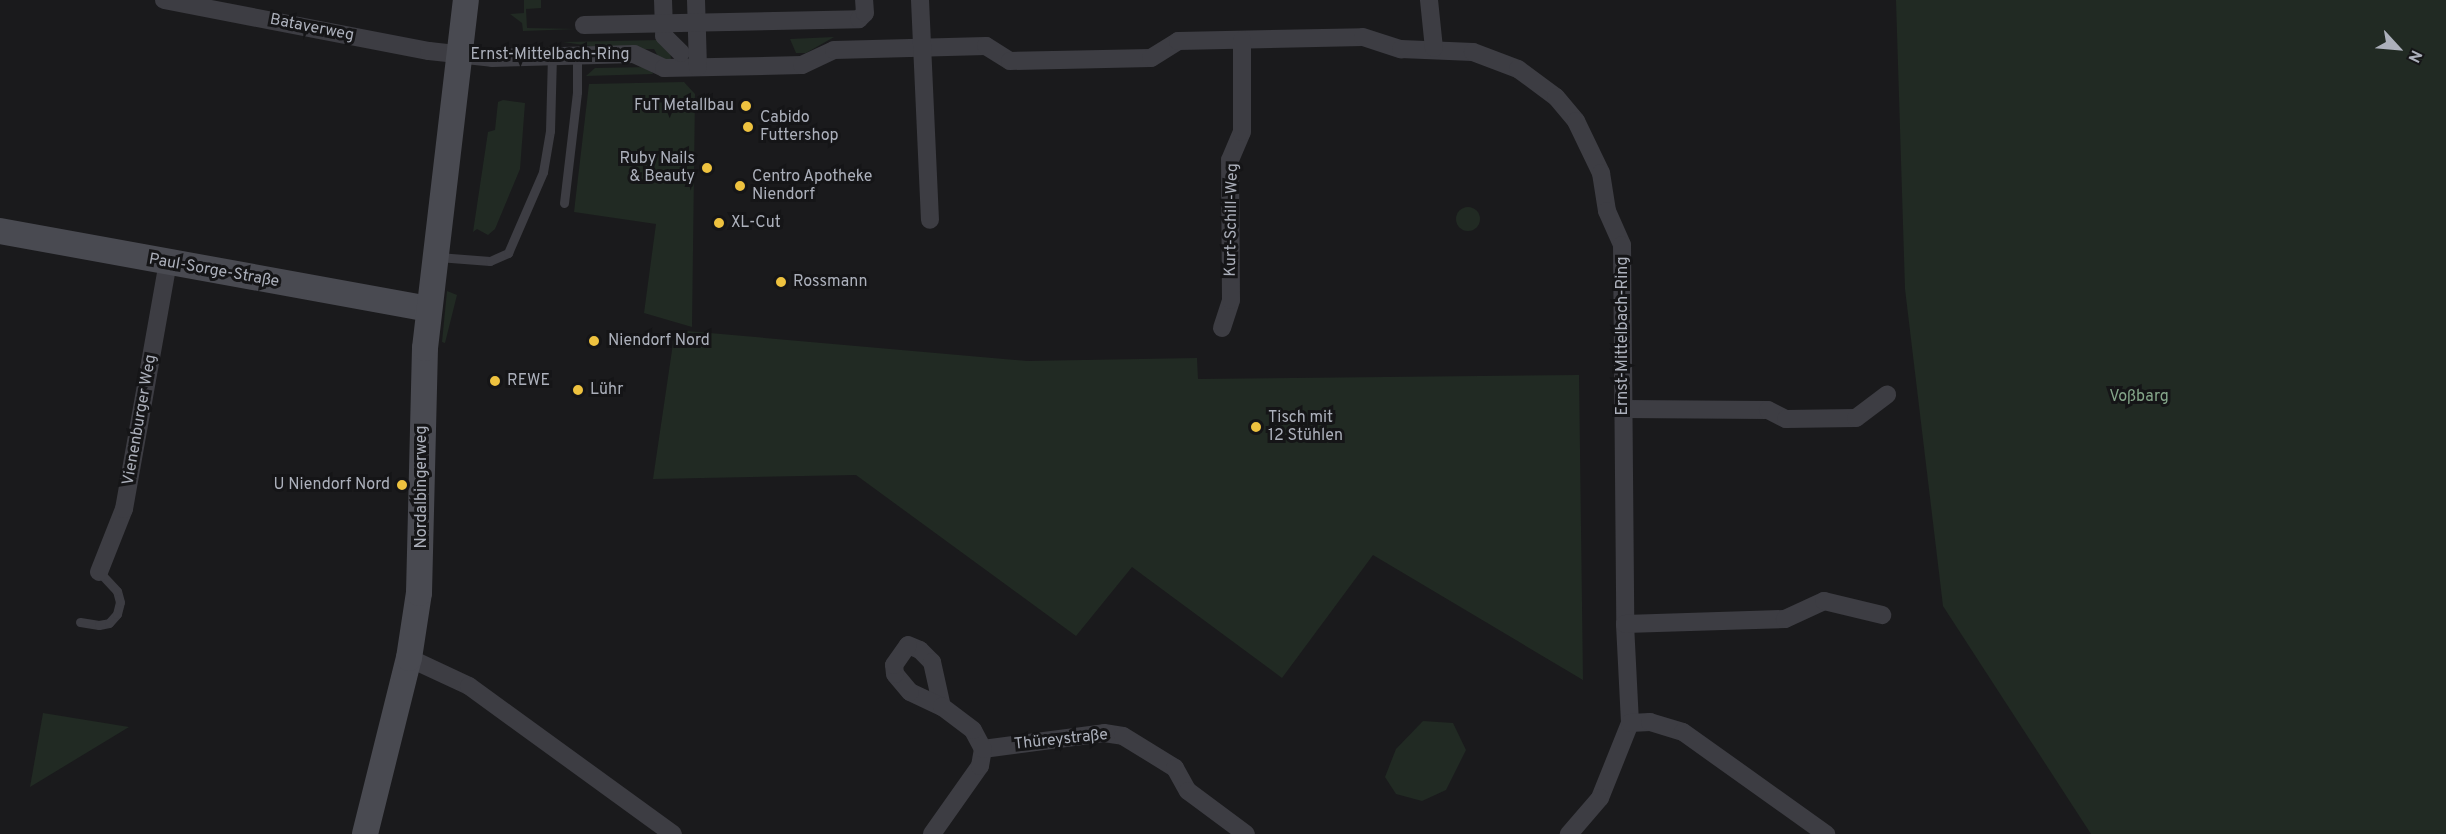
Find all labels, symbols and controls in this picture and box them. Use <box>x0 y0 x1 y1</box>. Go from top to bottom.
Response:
street label: Bataverweg <box>268 10 356 46</box>
north arrow <box>2368 18 2428 78</box>
street label: Ernst-Mittelbach-Ring <box>470 45 630 65</box>
text: N <box>2403 46 2426 65</box>
place label: FuT Metallbau <box>633 96 734 116</box>
marker: FuT Metallbau <box>739 99 753 113</box>
place label: Cabido Futtershop <box>760 108 839 146</box>
marker: Cabido Futtershop <box>741 120 755 134</box>
place label: Ruby Nails & Beauty <box>619 149 695 187</box>
marker: Ruby Nails & Beauty <box>700 161 714 175</box>
street label: Kurt-Schill-Weg <box>1221 163 1243 277</box>
place label: Centro Apotheke Niendorf <box>752 167 873 205</box>
marker: Centro Apotheke Niendorf <box>733 179 747 193</box>
place label: XL-Cut <box>731 213 781 233</box>
marker: XL-Cut <box>712 216 726 230</box>
street label: Paul-Sorge-Straße <box>147 250 281 292</box>
street label: Ernst-Mittelbach-Ring <box>1613 256 1633 416</box>
place label: Rossmann <box>793 272 867 292</box>
marker: Rossmann <box>774 275 788 289</box>
place label: Niendorf Nord <box>608 331 710 351</box>
marker: Niendorf Nord <box>585 332 603 350</box>
street label: Vienenburger Weg <box>119 353 161 487</box>
place label: REWE <box>507 371 550 391</box>
marker: REWE <box>488 374 502 388</box>
place label: Lühr <box>590 380 623 400</box>
marker: Lühr <box>571 383 585 397</box>
park label: Voßbarg <box>2109 387 2169 407</box>
place label: Tisch mit 12 Stühlen <box>1268 408 1343 446</box>
marker: Tisch mit 12 Stühlen <box>1249 420 1263 434</box>
street label: Nordalbingerweg <box>412 425 432 549</box>
place label: U Niendorf Nord <box>274 475 390 495</box>
marker: U Niendorf Nord <box>395 478 409 492</box>
street label: Thüreystraße <box>1013 726 1109 754</box>

